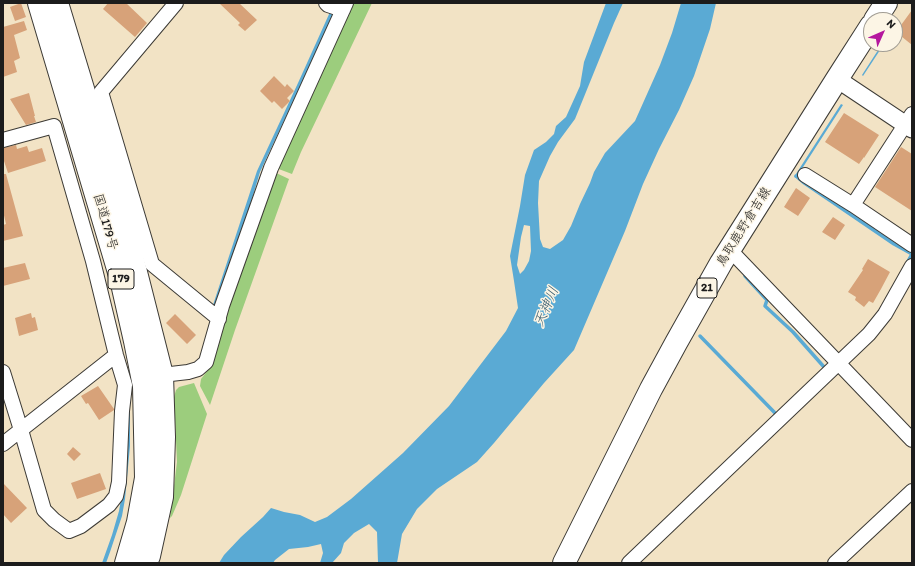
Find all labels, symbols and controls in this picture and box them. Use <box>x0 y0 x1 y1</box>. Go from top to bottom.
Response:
north arrow <box>863 12 903 52</box>
text: N <box>884 17 898 31</box>
street label: 鳥取鹿野倉吉線 <box>713 184 775 270</box>
street label: 国道179号 <box>89 192 121 252</box>
road number: 179 <box>108 269 134 289</box>
road number: 21 <box>697 278 717 298</box>
water label: 天神川 <box>531 284 563 330</box>

